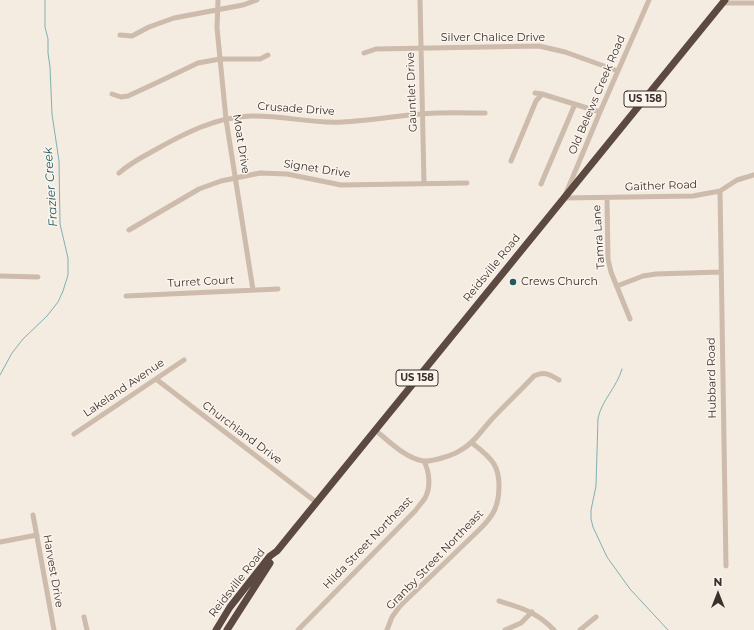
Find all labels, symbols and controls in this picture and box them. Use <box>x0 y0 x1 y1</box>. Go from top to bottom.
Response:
street label: Silver Chalice Drive <box>441 31 545 45</box>
street label: Old Belews Creek Road <box>566 33 628 157</box>
street label: Gauntlet Drive <box>404 52 420 132</box>
road number: US 158 <box>624 91 666 107</box>
street label: Crusade Drive <box>257 100 335 118</box>
street label: Moat Drive <box>230 113 252 175</box>
water label: Frazier Creek <box>41 147 61 227</box>
street label: Signet Drive <box>283 157 351 181</box>
street label: Gaither Road <box>625 178 697 194</box>
street label: Tamra Lane <box>590 204 608 270</box>
street label: Reidsville Road <box>461 231 523 305</box>
street label: Turret Court <box>167 274 235 290</box>
place label: Crews Church <box>521 275 598 289</box>
marker: Crews Church <box>508 277 518 287</box>
street label: Hubbard Road <box>705 337 719 419</box>
street label: Lakeland Avenue <box>81 356 167 420</box>
road number: US 158 <box>396 370 438 386</box>
street label: Churchland Drive <box>200 399 284 467</box>
street label: Hilda Street Northeast <box>321 494 415 592</box>
street label: Granby Street Northeast <box>384 507 486 613</box>
street label: Harvest Drive <box>40 533 66 609</box>
street label: Reidsville Road <box>206 546 268 620</box>
north arrow <box>698 574 738 614</box>
text: N <box>714 575 722 589</box>

